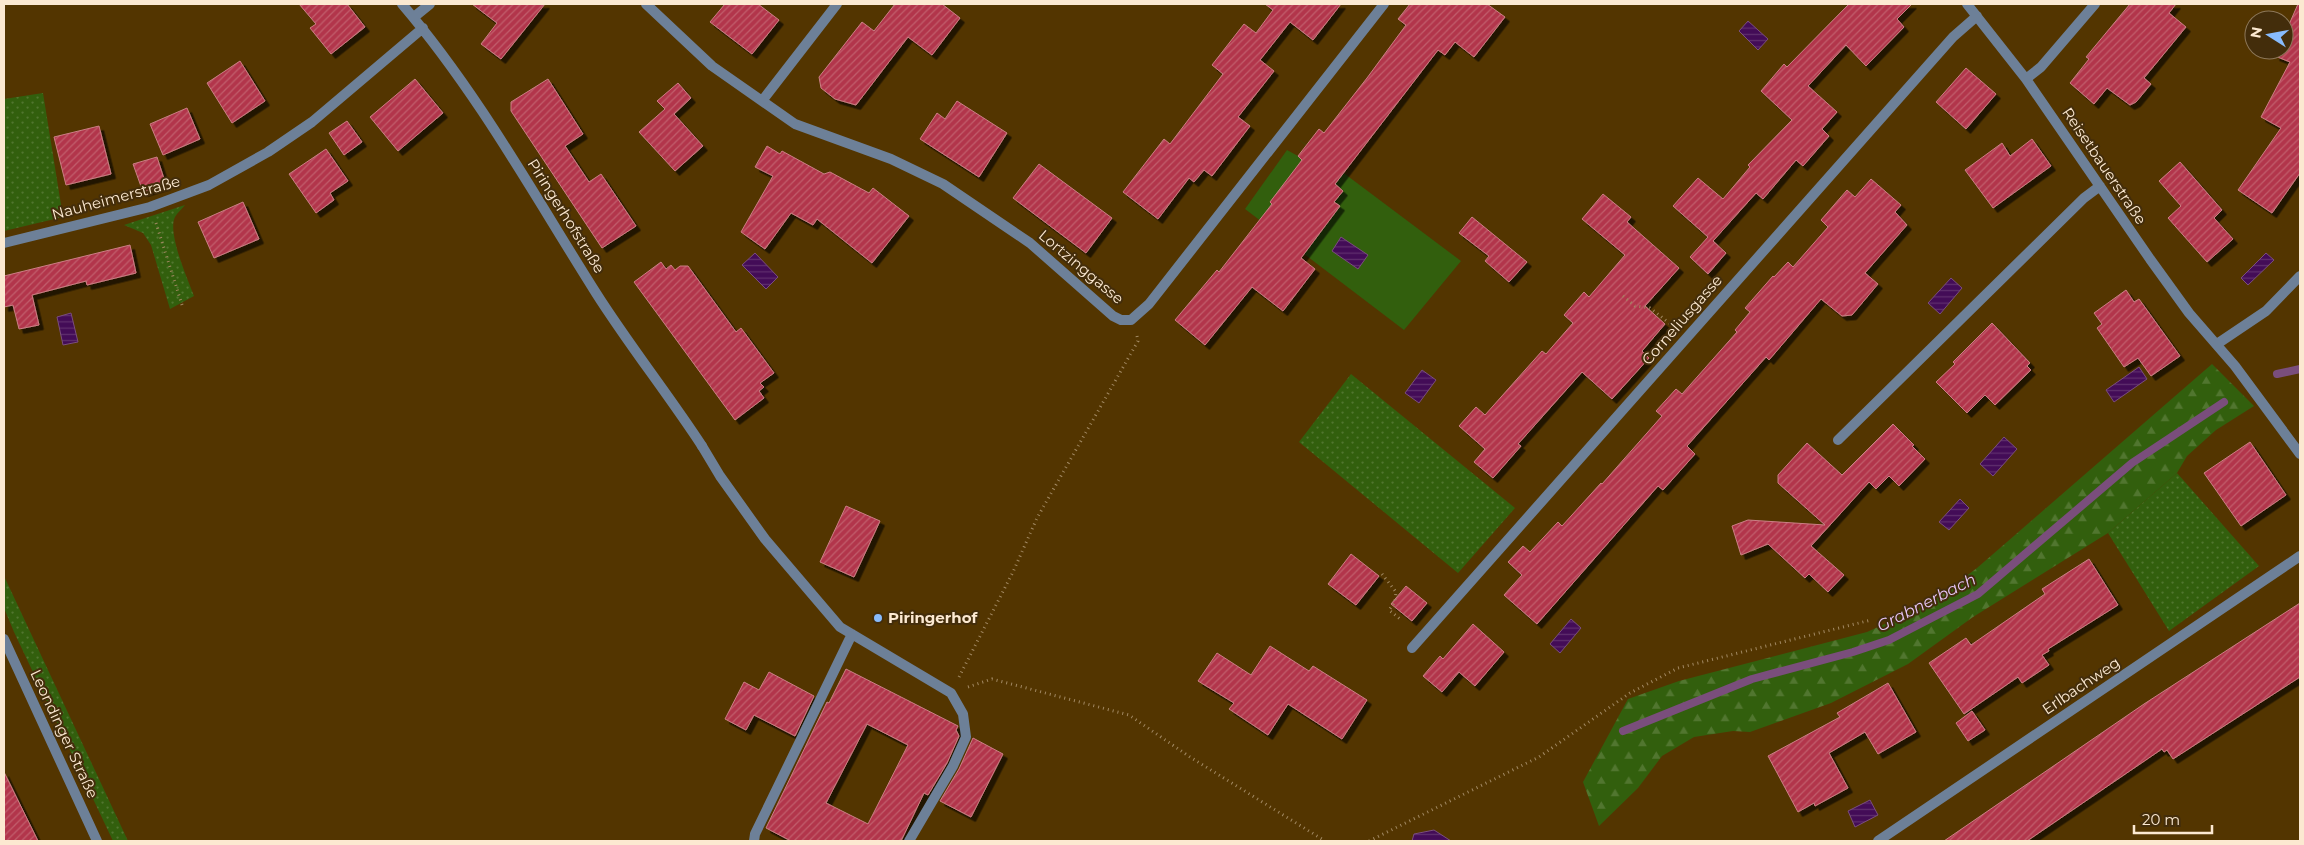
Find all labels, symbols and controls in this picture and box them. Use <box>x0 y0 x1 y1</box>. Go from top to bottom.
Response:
north arrow <box>2244 10 2294 60</box>
text: N <box>2246 25 2266 40</box>
street label: Reisetbauerstraße <box>2058 104 2151 228</box>
street label: Piringerhofstraße <box>524 155 609 277</box>
street label: Nauheimerstraße <box>50 171 182 224</box>
street label: Lortzinggasse <box>1035 225 1128 308</box>
street label: Corneliusgasse <box>1637 271 1726 369</box>
water label: Grabnerbach <box>1874 569 1979 636</box>
place label: Piringerhof <box>888 608 978 627</box>
marker: Piringerhof <box>872 612 884 624</box>
street label: Erlbachweg <box>2038 653 2123 719</box>
street label: Leondinger Straße <box>26 667 103 801</box>
scale bar <box>2134 802 2212 834</box>
text: 20 m <box>2142 810 2180 829</box>

